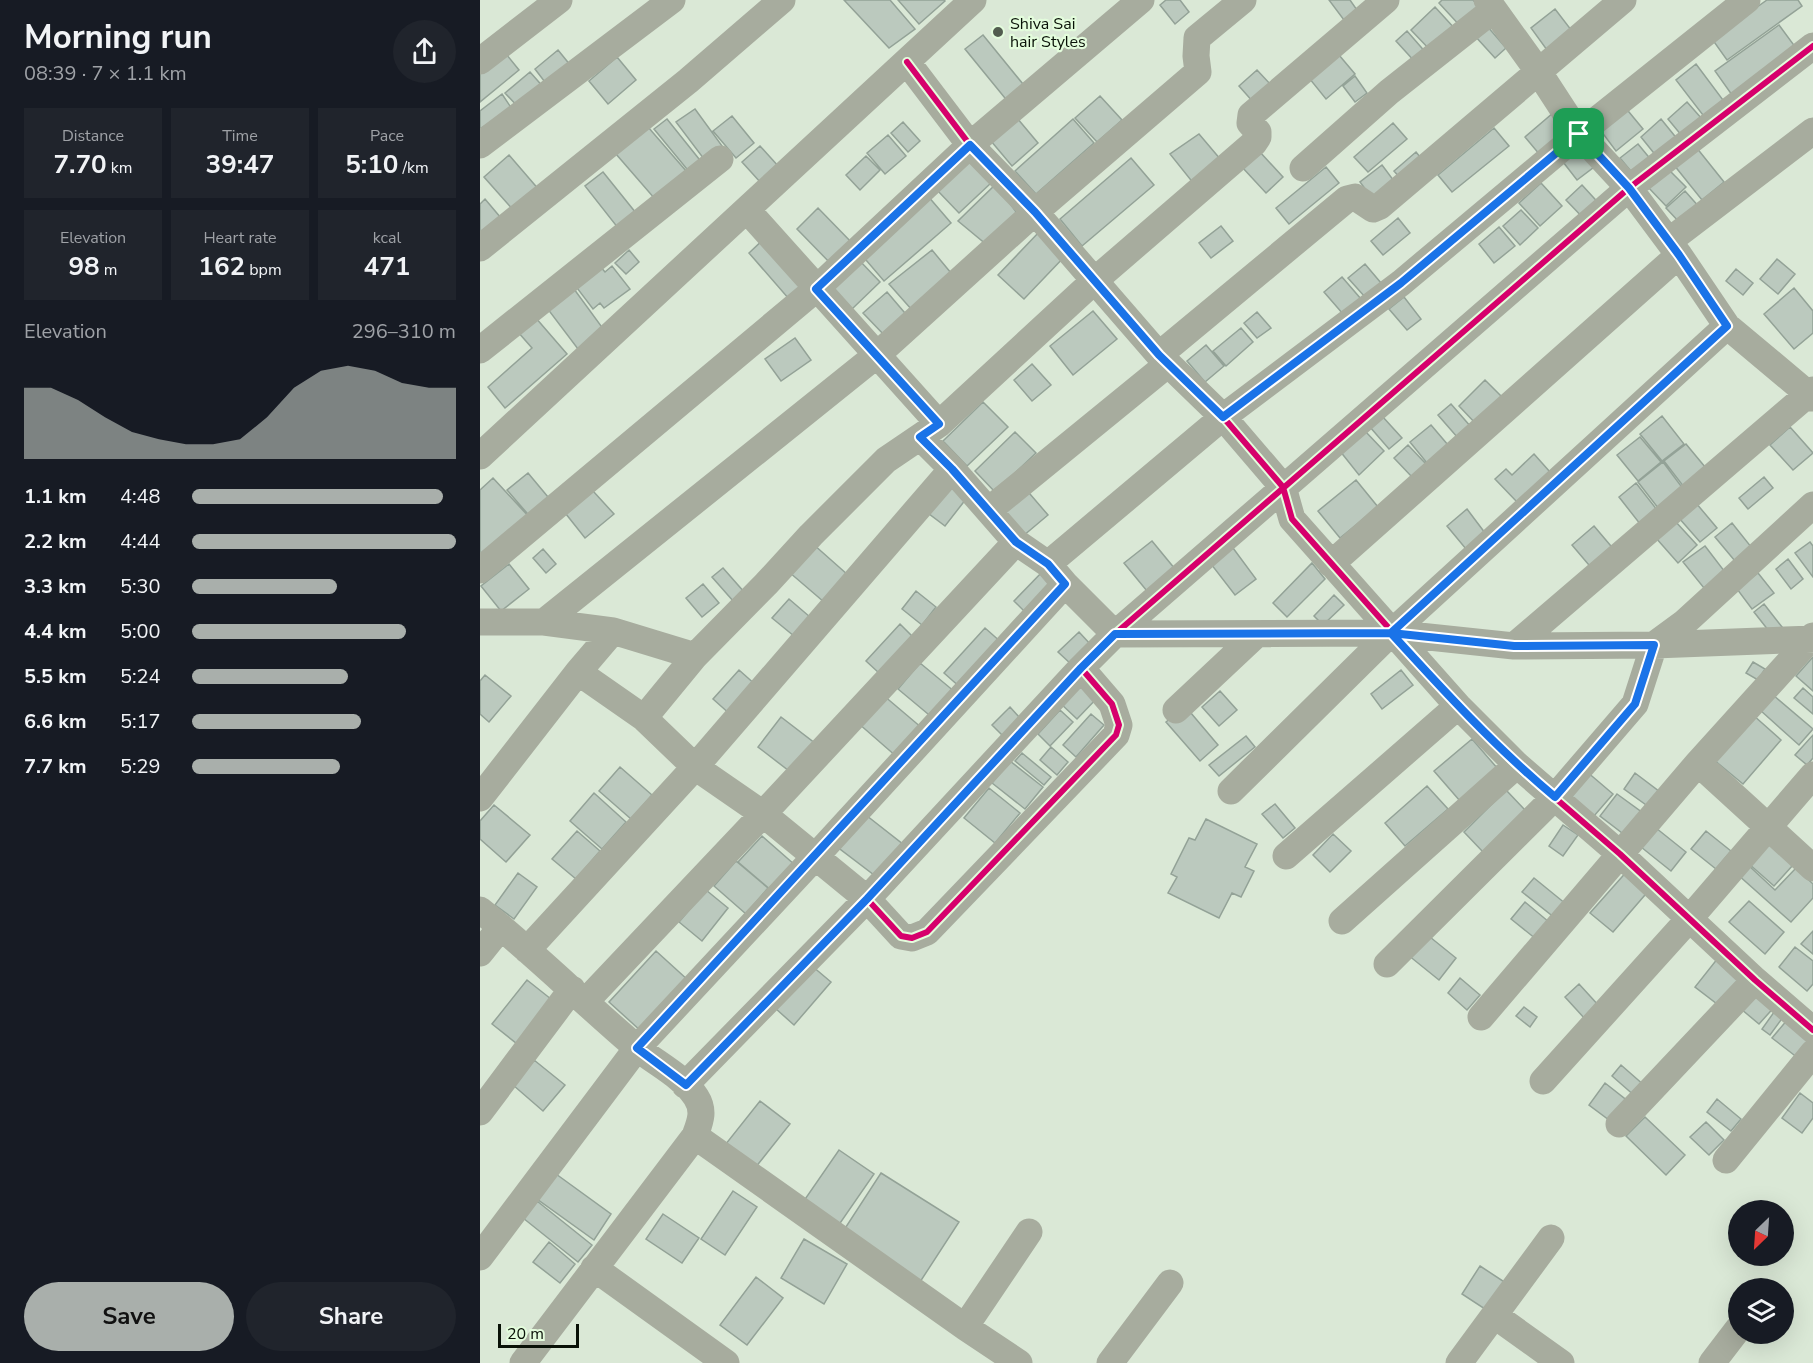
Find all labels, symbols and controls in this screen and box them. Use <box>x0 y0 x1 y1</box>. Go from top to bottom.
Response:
place label: Shiva Sai hair Styles <box>1010 13 1086 53</box>
text: Morning run <box>24 15 212 60</box>
button: share <box>393 20 456 83</box>
marker: Shiva Sai hair Styles <box>991 25 1005 39</box>
text: 08:39 · 7 × 1.1 km <box>24 60 187 87</box>
pin <box>1553 108 1604 159</box>
icon: arrive <box>1562 117 1595 150</box>
text: Distance <box>62 125 124 147</box>
text: Time <box>222 125 258 147</box>
text: Pace <box>370 125 404 147</box>
text: 7.70 <box>53 147 107 182</box>
text: 39:47 <box>206 147 274 182</box>
text: 5:10 <box>345 147 398 182</box>
text: km <box>107 157 133 179</box>
text: /km <box>398 157 429 179</box>
text: Elevation <box>60 227 126 249</box>
text: Heart rate <box>203 227 277 249</box>
text: kcal <box>373 227 401 249</box>
text: 98 <box>68 249 100 284</box>
text: 162 <box>198 249 245 284</box>
text: 471 <box>364 249 410 284</box>
text: m <box>100 259 118 281</box>
text: bpm <box>245 259 282 281</box>
text: Elevation <box>24 318 107 345</box>
text: 296–310 m <box>352 318 456 345</box>
text: 1.1 km <box>24 483 87 510</box>
text: 4:48 <box>120 483 161 510</box>
text: 2.2 km <box>24 528 87 555</box>
text: 4:44 <box>120 528 161 555</box>
text: 3.3 km <box>24 573 87 600</box>
text: 5:30 <box>120 573 161 600</box>
text: 4.4 km <box>24 618 87 645</box>
text: 5:00 <box>120 618 161 645</box>
text: 5.5 km <box>24 663 87 690</box>
text: 5:24 <box>120 663 161 690</box>
text: 6.6 km <box>24 708 87 735</box>
text: 5:17 <box>120 708 161 735</box>
text: 7.7 km <box>24 753 87 780</box>
text: 5:29 <box>120 753 161 780</box>
north arrow <box>1728 1200 1794 1266</box>
map controls <box>1728 1200 1794 1344</box>
button: layers <box>1728 1278 1794 1344</box>
button: Save <box>24 1282 234 1351</box>
button: Share <box>246 1282 456 1351</box>
scale bar <box>498 1321 579 1348</box>
text: 20 m <box>507 1323 544 1345</box>

